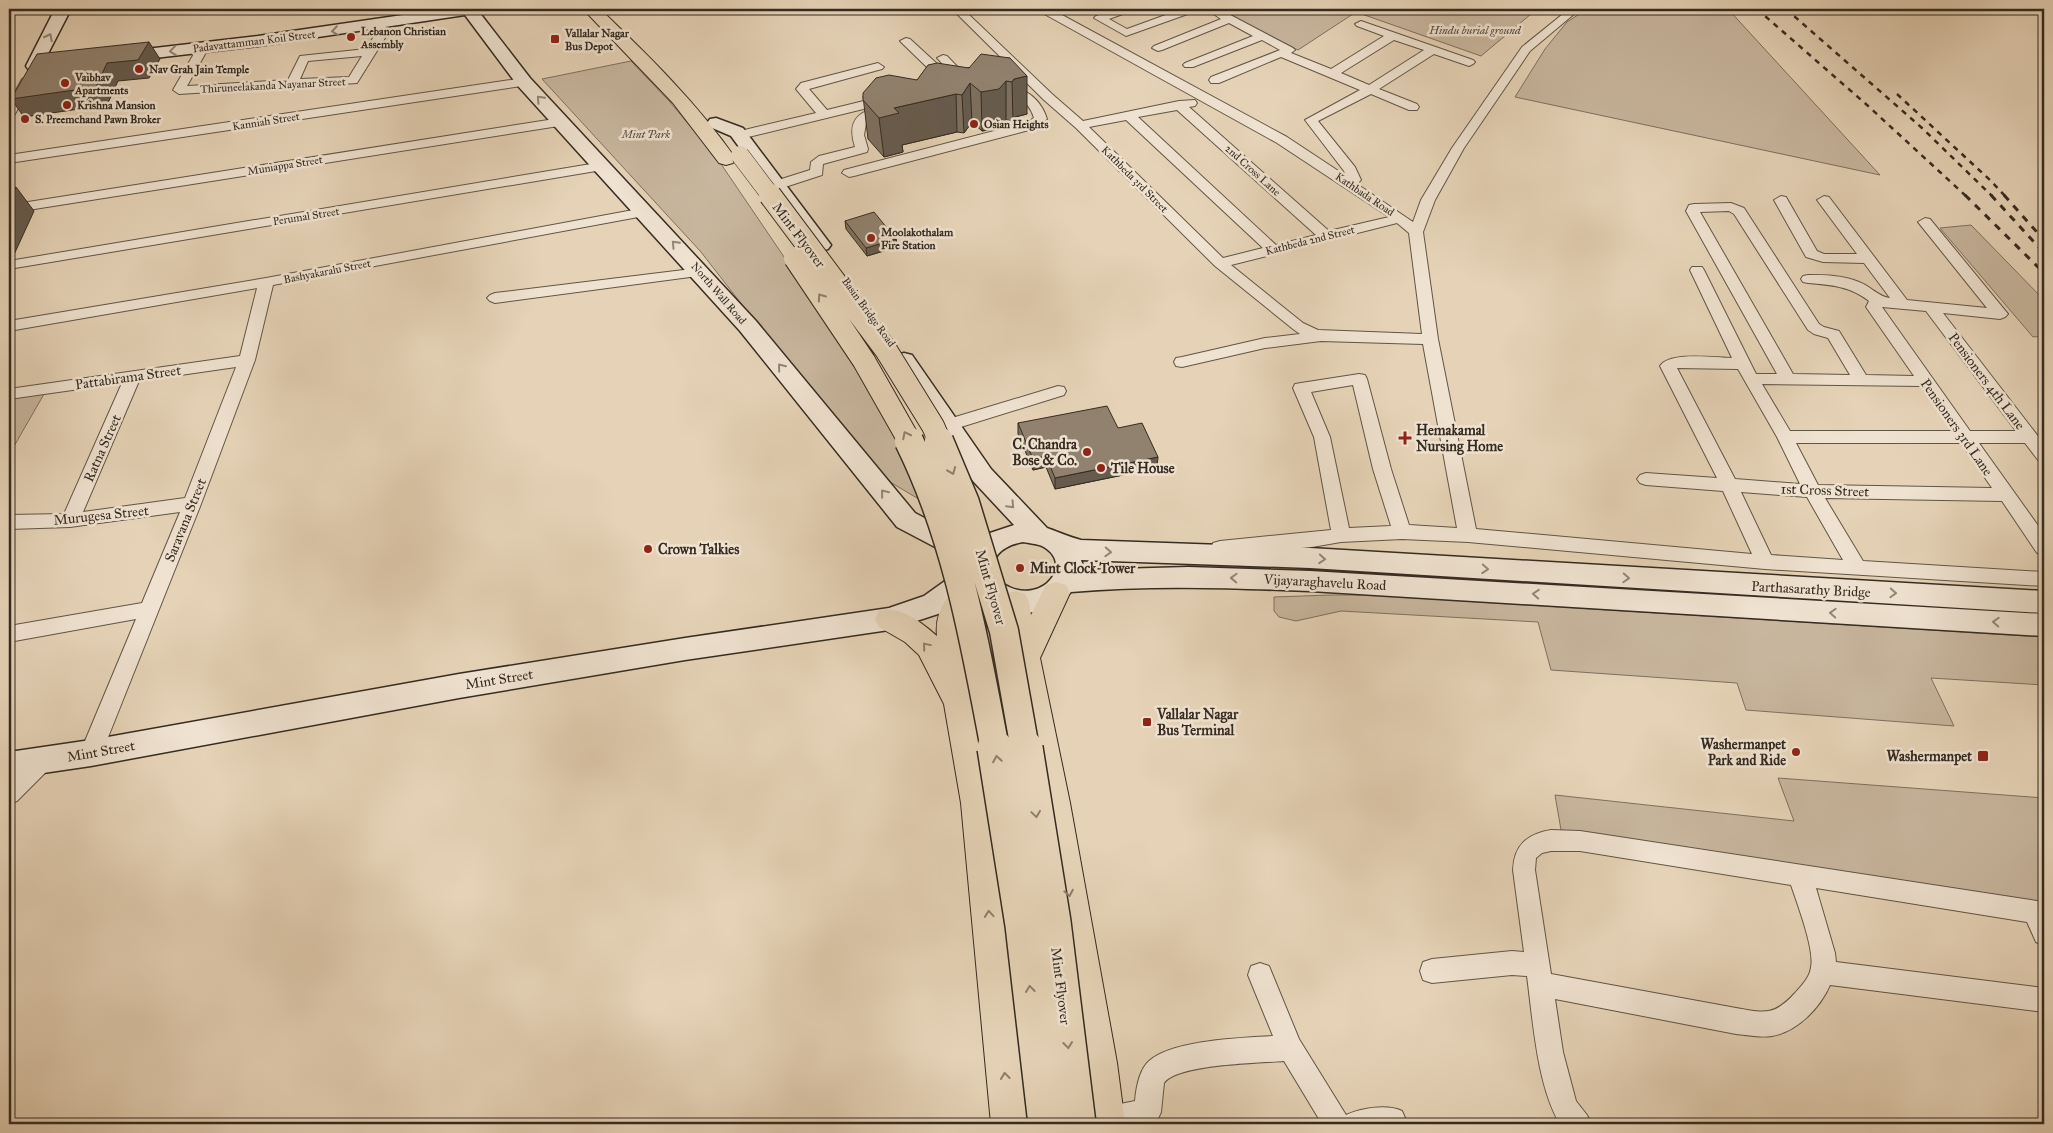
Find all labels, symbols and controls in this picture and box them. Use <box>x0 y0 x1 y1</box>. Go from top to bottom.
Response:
park label: Hindu burial ground <box>1428 24 1522 37</box>
one-way arrow <box>330 25 339 35</box>
place label: Lebanon Christian Assembly <box>360 25 446 52</box>
place label: Vallalar Nagar Bus Depot <box>564 27 630 54</box>
street label: Padavattamman Koil Street <box>192 28 316 55</box>
marker: Lebanon Christian Assembly <box>345 31 357 43</box>
one-way arrow <box>43 33 53 42</box>
marker: Vallalar Nagar Bus Depot <box>549 33 561 45</box>
one-way arrow <box>169 45 177 56</box>
marker: Nav Grah Jain Temple <box>133 63 145 75</box>
place label: Nav Grah Jain Temple <box>149 63 250 77</box>
place label: Vaibhav Apartments <box>74 71 128 98</box>
street label: Thiruneelakanda Nayanar Street <box>200 75 346 96</box>
marker: Vaibhav Apartments <box>59 77 71 89</box>
one-way arrow <box>537 96 546 105</box>
marker: Krishna Mansion <box>61 99 73 111</box>
place label: Krishna Mansion <box>77 99 156 112</box>
street label: Kanniah Street <box>232 110 301 133</box>
marker: S. Preemchand Pawn Broker <box>19 113 31 125</box>
place label: S. Preemchand Pawn Broker <box>35 113 161 126</box>
marker: Osian Heights <box>968 118 980 130</box>
place label: Osian Heights <box>984 118 1049 131</box>
park label: Mint Park <box>621 128 670 141</box>
street label: 2nd Cross Lane <box>1222 142 1283 199</box>
street label: Kathbeda 3rd Street <box>1099 143 1171 215</box>
street label: Muniappa Street <box>246 153 324 178</box>
street label: Kathbada Road <box>1333 170 1397 219</box>
street label: Mint Flyover <box>768 199 829 272</box>
street label: Perumal Street <box>272 205 340 228</box>
street label: Kathbeda 2nd Street <box>1264 223 1356 258</box>
place label: Moolakothalam Fire Station <box>881 226 954 252</box>
marker: Moolakothalam Fire Station <box>865 232 877 244</box>
one-way arrow <box>672 241 681 250</box>
street label: Bashyakaralu Street <box>282 257 372 286</box>
street label: North Wall Road <box>688 260 749 327</box>
street label: Basin Bridge Road <box>839 275 898 350</box>
one-way arrow <box>818 293 827 303</box>
street label: Pensioners 4th Lane <box>1945 329 2029 433</box>
street label: Pattabirama Street <box>74 362 182 393</box>
one-way arrow <box>779 364 787 373</box>
street label: Pensioners 3rd Lane <box>1917 376 1996 479</box>
street label: Ratna Street <box>80 412 125 485</box>
place label: Hemakamal Nursing Home <box>1416 422 1503 456</box>
one-way arrow <box>902 431 912 440</box>
marker: Hemakamal Nursing Home <box>1398 431 1412 445</box>
place label: C. Chandra Bose & Co. <box>1012 436 1078 469</box>
marker: C. Chandra Bose & Co. <box>1081 446 1093 458</box>
place label: Tile House <box>1110 460 1175 477</box>
marker: Tile House <box>1095 462 1107 474</box>
one-way arrow <box>945 466 956 475</box>
street label: Saravana Street <box>161 476 210 565</box>
street label: 1st Cross Street <box>1780 480 1870 501</box>
one-way arrow <box>881 490 889 499</box>
one-way arrow <box>1005 499 1014 508</box>
street label: Murugesa Street <box>53 502 150 529</box>
place label: Crown Talkies <box>658 541 739 558</box>
marker: Crown Talkies <box>642 543 654 555</box>
one-way arrow <box>1104 546 1112 557</box>
street label: Mint Flyover <box>972 547 1010 627</box>
one-way arrow <box>1319 554 1327 565</box>
place label: Mint Clock Tower <box>1030 560 1136 577</box>
marker: Mint Clock Tower <box>1014 562 1026 574</box>
one-way arrow <box>1481 564 1489 575</box>
street label: Vijayaraghavelu Road <box>1262 571 1387 594</box>
one-way arrow <box>1230 572 1238 583</box>
one-way arrow <box>1622 573 1630 584</box>
street label: Parthasarathy Bridge <box>1751 578 1871 601</box>
one-way arrow <box>1532 588 1540 599</box>
one-way arrow <box>1890 588 1898 599</box>
one-way arrow <box>1829 607 1837 618</box>
one-way arrow <box>1991 617 1999 628</box>
one-way arrow <box>924 643 932 652</box>
street label: Mint Street <box>464 666 534 693</box>
place label: Vallalar Nagar Bus Terminal <box>1156 706 1239 739</box>
marker: Vallalar Nagar Bus Terminal <box>1141 716 1153 728</box>
place label: Washermanpet Park and Ride <box>1700 736 1786 769</box>
street label: Mint Street <box>66 737 136 766</box>
marker: Washermanpet Park and Ride <box>1790 746 1802 758</box>
place label: Washermanpet <box>1886 748 1972 766</box>
marker: Washermanpet <box>1976 749 1990 763</box>
one-way arrow <box>992 754 1003 762</box>
one-way arrow <box>1031 810 1041 819</box>
one-way arrow <box>1064 889 1074 898</box>
one-way arrow <box>984 910 995 918</box>
street label: Mint Flyover <box>1047 947 1074 1026</box>
one-way arrow <box>1025 985 1036 993</box>
one-way arrow <box>1063 1040 1073 1049</box>
one-way arrow <box>999 1071 1010 1079</box>

